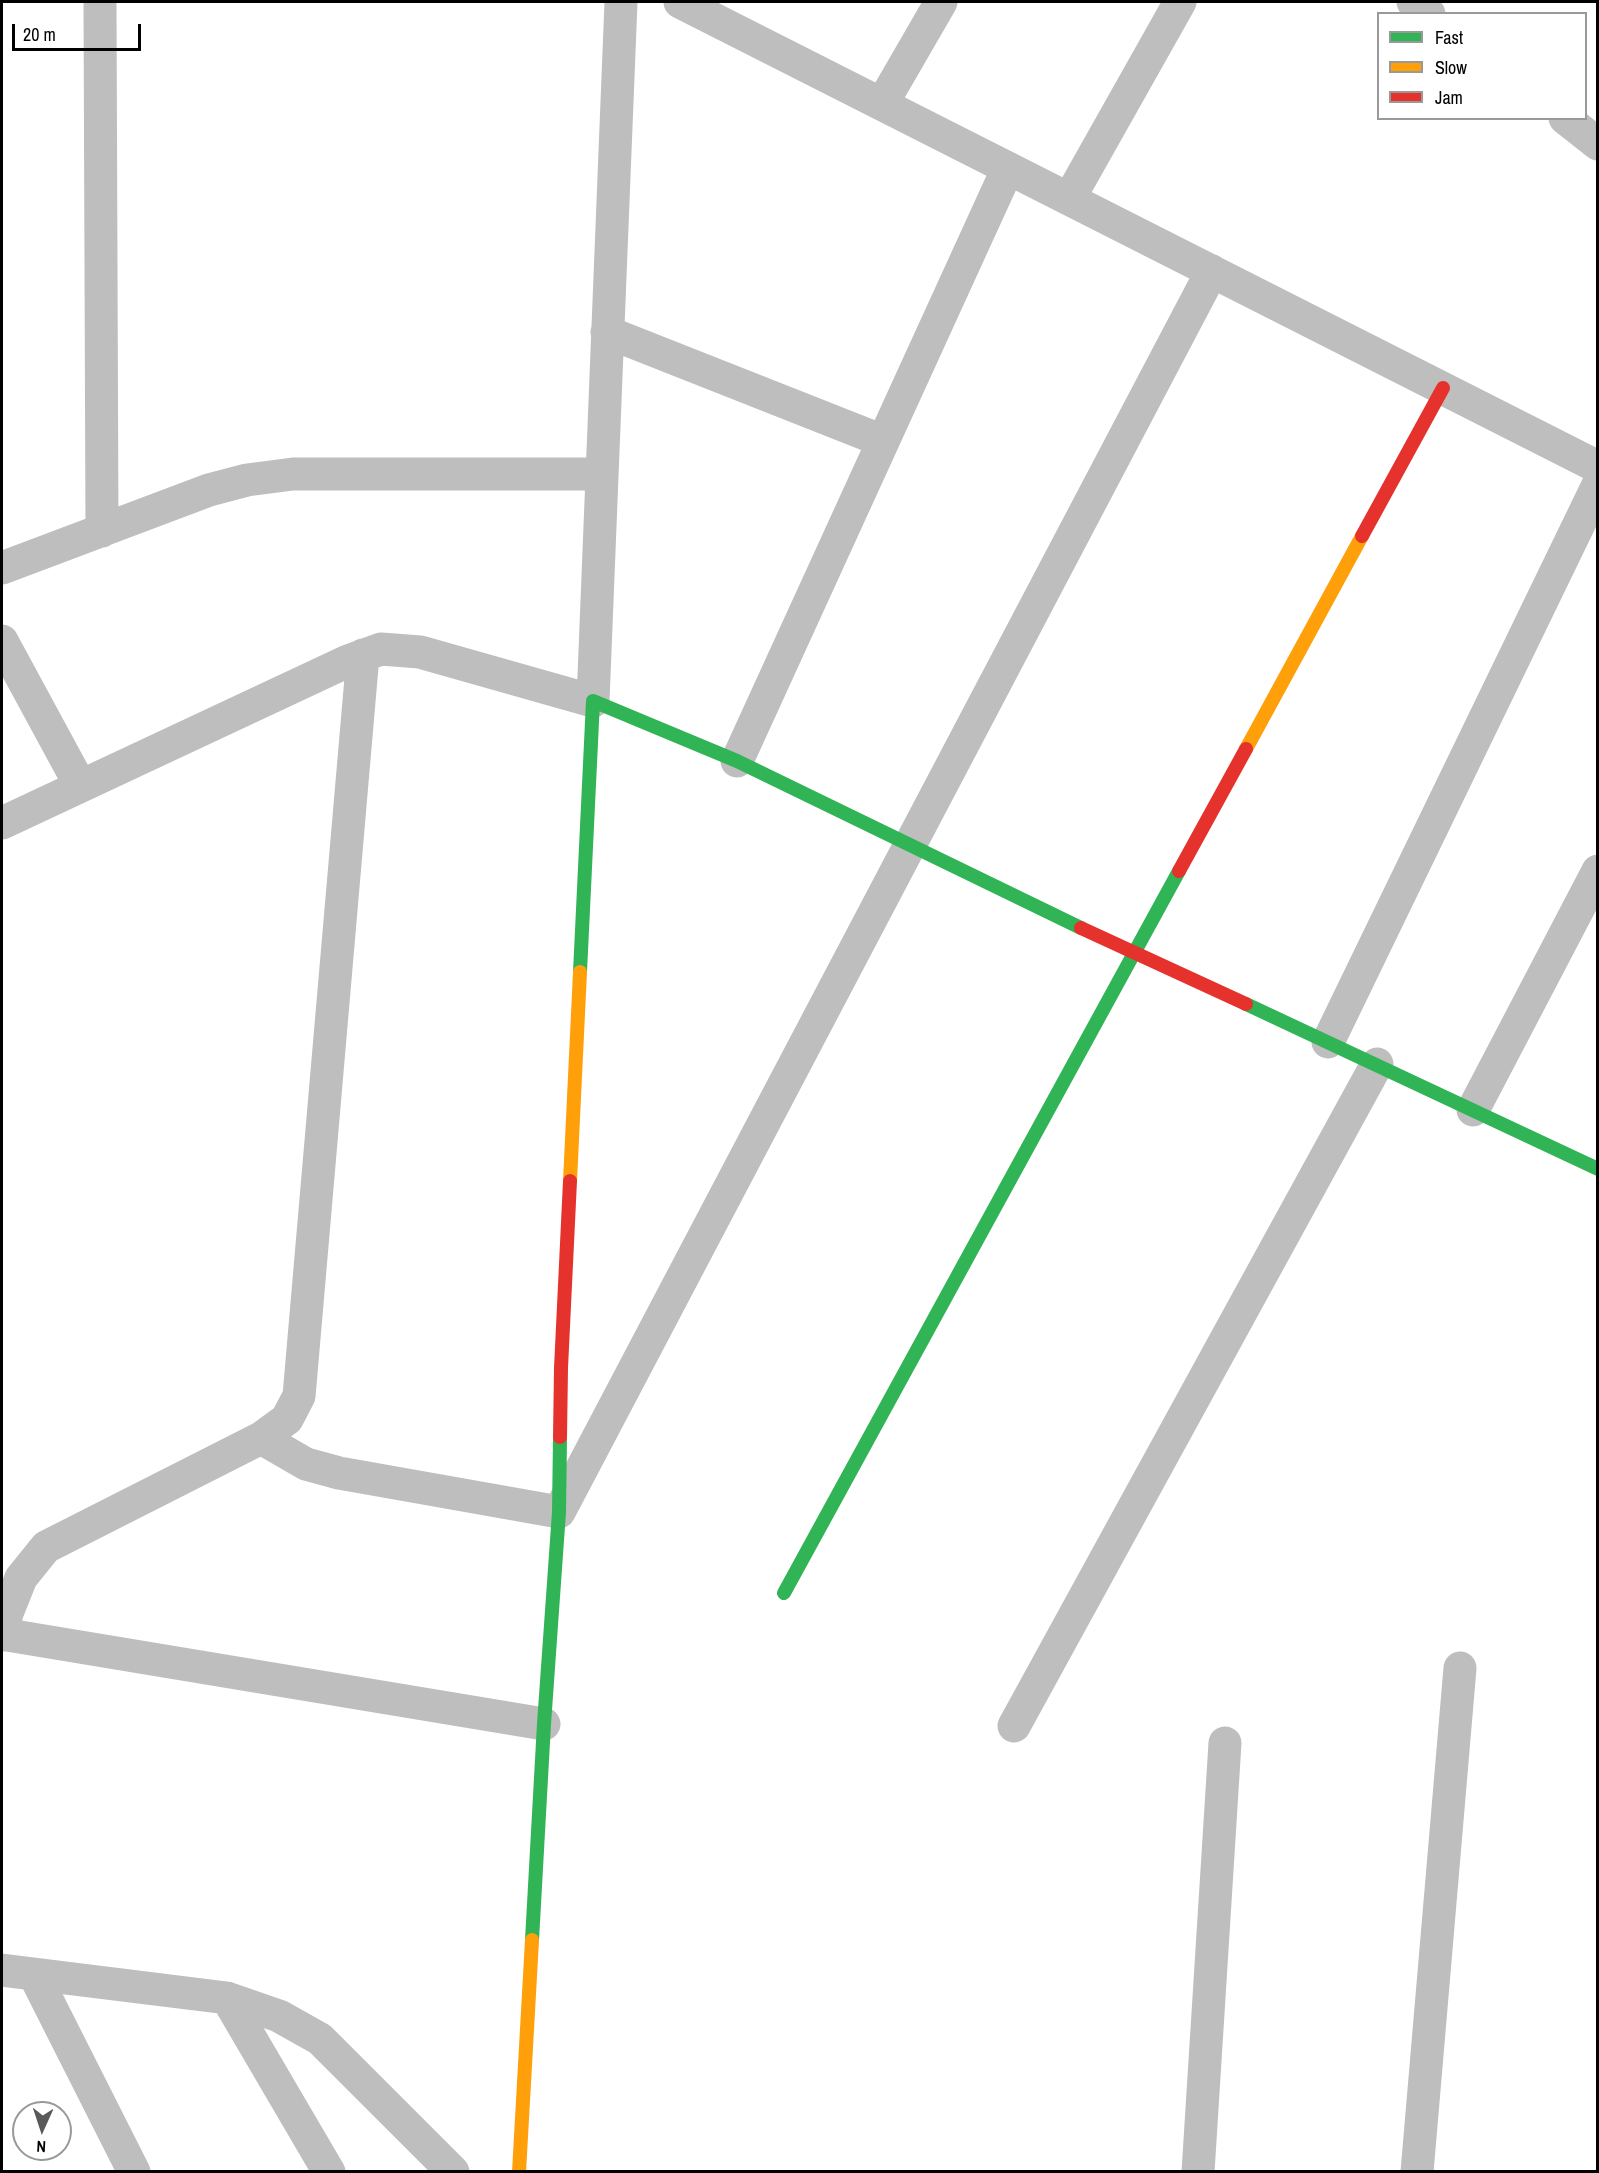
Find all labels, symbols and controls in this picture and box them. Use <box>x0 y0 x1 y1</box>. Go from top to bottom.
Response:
scale bar <box>15 12 144 50</box>
legend <box>1377 12 1587 120</box>
text: 20 m <box>23 22 56 47</box>
text: Fast <box>1435 25 1463 50</box>
text: Slow <box>1435 55 1467 80</box>
text: Jam <box>1435 85 1463 110</box>
north arrow <box>12 2101 72 2161</box>
text: N <box>36 2136 46 2158</box>

